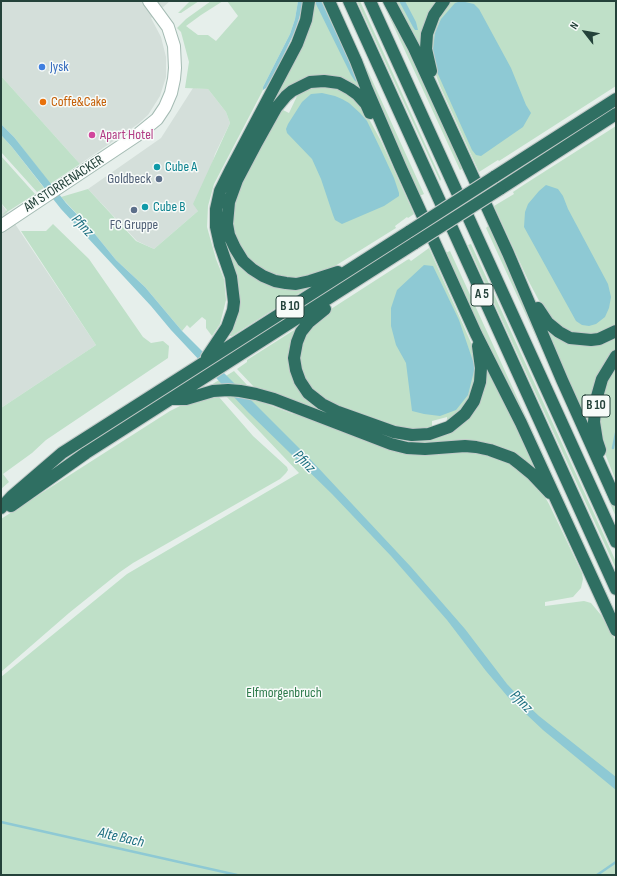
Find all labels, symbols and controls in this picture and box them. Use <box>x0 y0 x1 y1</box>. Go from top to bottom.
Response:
north arrow <box>565 12 605 52</box>
text: N <box>567 20 581 31</box>
place label: Jysk <box>50 59 69 75</box>
marker: Jysk <box>37 62 47 72</box>
place label: Coffe&Cake <box>51 94 107 110</box>
marker: Coffe&Cake <box>38 97 48 107</box>
place label: Apart Hotel <box>100 127 153 143</box>
marker: Apart Hotel <box>87 130 97 140</box>
street label: AM STORRENACKER <box>21 152 107 216</box>
place label: Cube A <box>165 159 197 175</box>
marker: Cube A <box>152 162 162 172</box>
place label: Goldbeck <box>107 171 151 187</box>
marker: Goldbeck <box>154 174 164 184</box>
place label: Cube B <box>153 199 185 215</box>
marker: Cube B <box>140 202 150 212</box>
marker: FC Gruppe <box>129 205 139 215</box>
water label: Pfinz <box>67 211 97 241</box>
place label: FC Gruppe <box>110 217 158 233</box>
road number: A 5 <box>471 284 493 306</box>
road number: B 10 <box>276 296 304 318</box>
road number: B 10 <box>582 395 610 417</box>
water label: Pfinz <box>289 447 319 477</box>
park label: Elfmorgenbruch <box>246 685 322 701</box>
water label: Pfinz <box>506 687 536 717</box>
water label: Alte Bach <box>96 824 146 852</box>

